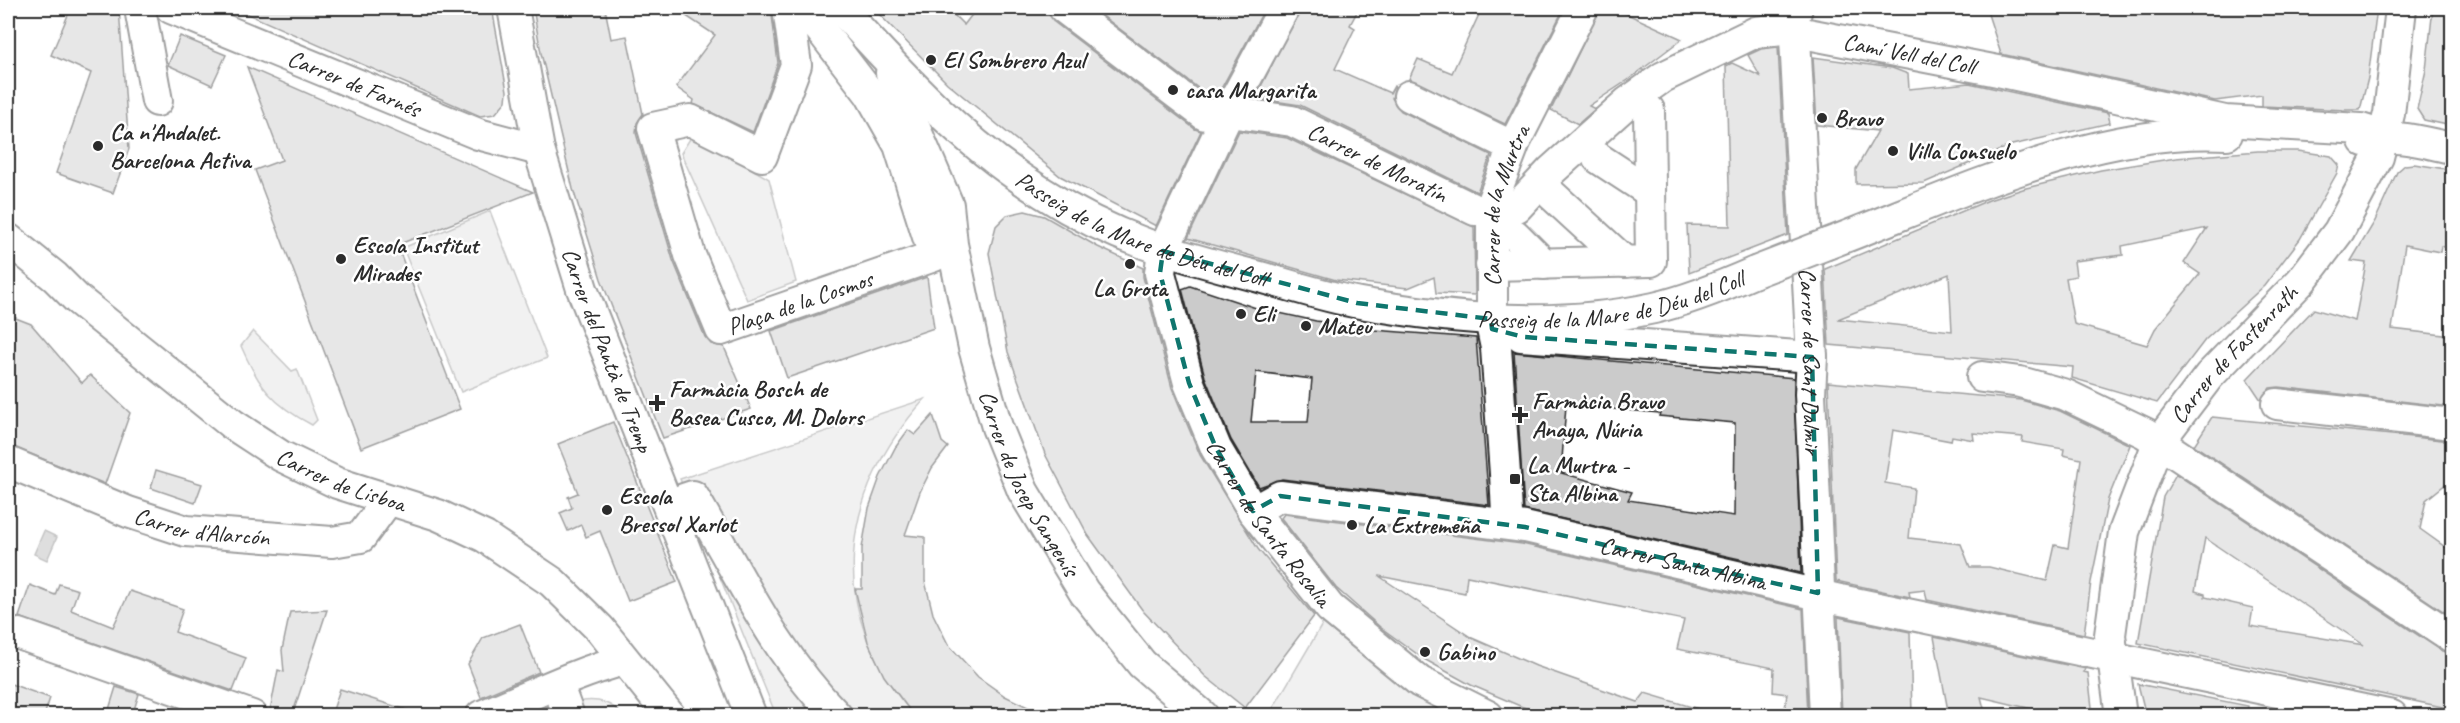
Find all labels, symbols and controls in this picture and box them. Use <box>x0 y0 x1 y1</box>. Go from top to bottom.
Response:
street label: Camí Vell del Coll <box>1841 26 1981 82</box>
street label: Carrer de Farnés <box>283 43 427 125</box>
place label: El Sombrero Azul <box>943 45 1089 75</box>
marker: El Sombrero Azul <box>924 53 938 67</box>
place label: casa Margarita <box>1185 75 1317 105</box>
marker: casa Margarita <box>1166 83 1180 97</box>
place label: Bravo <box>1834 103 1885 133</box>
marker: Bravo <box>1815 111 1829 125</box>
street label: Carrer de Moratín <box>1303 116 1453 210</box>
place label: Ca n'Andalet. Barcelona Activa <box>110 117 253 175</box>
street label: Carrer de la Murtra <box>1477 118 1537 286</box>
place label: Villa Consuelo <box>1905 136 2018 166</box>
marker: Ca n'Andalet. Barcelona Activa <box>91 139 105 153</box>
marker: Villa Consuelo <box>1886 144 1900 158</box>
street label: Passeig de la Mare de Déu del Coll <box>1010 164 1274 294</box>
place label: Escola Institut Mirades <box>353 230 481 288</box>
street label: Carrer del Pantà de Tremp <box>555 245 660 457</box>
marker: Escola Institut Mirades <box>334 252 348 266</box>
marker: La Grota <box>1123 257 1137 271</box>
street label: Passeig de la Mare de Déu del Coll <box>1477 262 1752 335</box>
street label: Plaça de la Cosmos <box>723 263 878 342</box>
street label: Carrer de Sant Dalmir <box>1792 267 1828 457</box>
place label: La Grota <box>1093 273 1169 303</box>
street label: Carrer de Fastenrath <box>2163 277 2306 430</box>
place label: Eli <box>1253 299 1278 329</box>
marker: Eli <box>1234 307 1248 321</box>
place label: Mateu <box>1318 311 1373 341</box>
marker: Mateu <box>1299 319 1313 333</box>
place label: Farmàcia Bosch de Basea Cusco, M. Dolors <box>669 374 866 432</box>
place label: Farmàcia Bravo Anaya, Núria <box>1532 386 1666 444</box>
street label: Carrer de Josep Sangenís <box>972 387 1087 584</box>
marker: Farmàcia Bosch de Basea Cusco, M. Dolors <box>650 396 664 410</box>
marker: Farmàcia Bravo Anaya, Núria <box>1513 408 1527 422</box>
street label: Carrer de Santa Rosalia <box>1199 436 1340 615</box>
street label: Carrer de Lisboa <box>271 441 411 519</box>
place label: La Murtra - Sta Albina <box>1527 450 1630 508</box>
marker: La Murtra - Sta Albina <box>1508 472 1522 486</box>
place label: Escola Bressol Xarlot <box>619 481 739 539</box>
street label: Carrer d'Alarcón <box>130 500 272 552</box>
marker: Escola Bressol Xarlot <box>600 503 614 517</box>
place label: La Extremeña <box>1364 510 1482 540</box>
marker: La Extremeña <box>1345 518 1359 532</box>
street label: Carrer Santa Albina <box>1597 530 1771 598</box>
place label: Gabino <box>1437 637 1497 667</box>
marker: Gabino <box>1418 645 1432 659</box>

